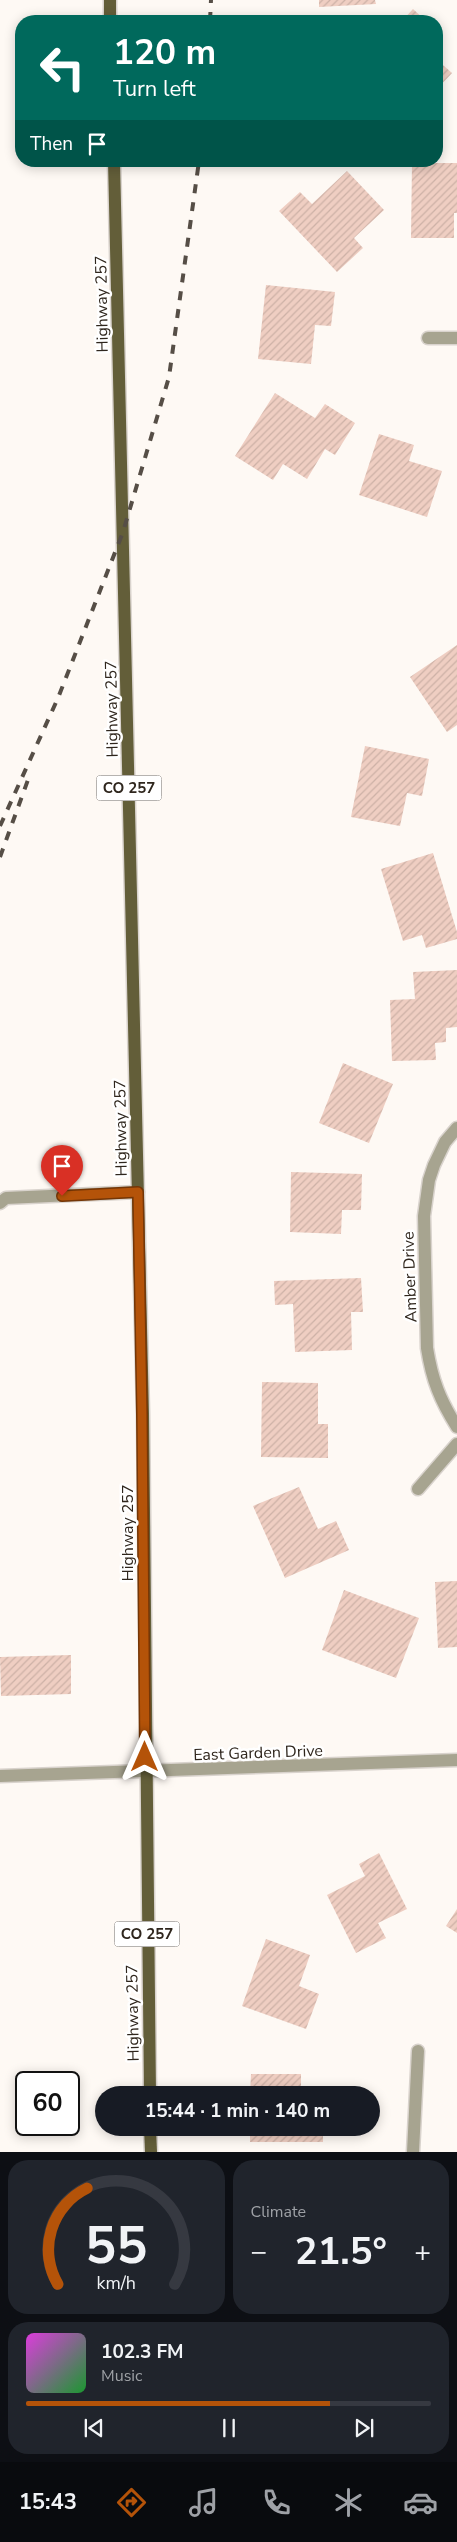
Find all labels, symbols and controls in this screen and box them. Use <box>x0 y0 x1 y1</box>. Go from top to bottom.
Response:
text: 120 m <box>113 29 216 76</box>
icon: left <box>30 35 95 100</box>
text: Turn left <box>113 74 196 104</box>
icon: arrive <box>83 130 111 158</box>
text: Then <box>30 131 73 157</box>
street label: Highway 257 <box>90 255 114 353</box>
street label: Highway 257 <box>100 660 124 758</box>
road number: CO 257 <box>96 776 162 800</box>
street label: Highway 257 <box>109 1079 133 1177</box>
pin <box>41 1145 83 1196</box>
icon: arrive <box>48 1152 76 1180</box>
street label: Amber Drive <box>397 1231 423 1323</box>
street label: Highway 257 <box>117 1484 139 1582</box>
position arrow <box>118 1730 170 1782</box>
street label: East Garden Drive <box>193 1740 323 1766</box>
road number: CO 257 <box>114 1922 180 1946</box>
street label: Highway 257 <box>121 1964 145 2062</box>
speed limit sign: 60 <box>15 2071 80 2136</box>
text: 15:44 · 1 min · 140 m <box>145 2098 330 2124</box>
text: Climate <box>251 2201 306 2223</box>
text: 55 <box>85 2210 147 2281</box>
text: 21.5° <box>295 2226 387 2277</box>
text: − <box>251 2233 267 2271</box>
text: + <box>414 2233 431 2271</box>
text: km/h <box>97 2271 136 2295</box>
text: 102.3 FM <box>101 2339 184 2365</box>
text: Music <box>101 2365 142 2387</box>
icon: previous <box>80 2414 108 2442</box>
icon: pause <box>215 2414 243 2442</box>
icon: next <box>350 2414 378 2442</box>
icon: directions <box>114 2485 149 2520</box>
icon: music <box>186 2485 221 2520</box>
icon: phone <box>259 2485 294 2520</box>
icon: climate <box>331 2485 366 2520</box>
icon: car <box>403 2485 438 2520</box>
text: 15:43 <box>19 2487 77 2517</box>

